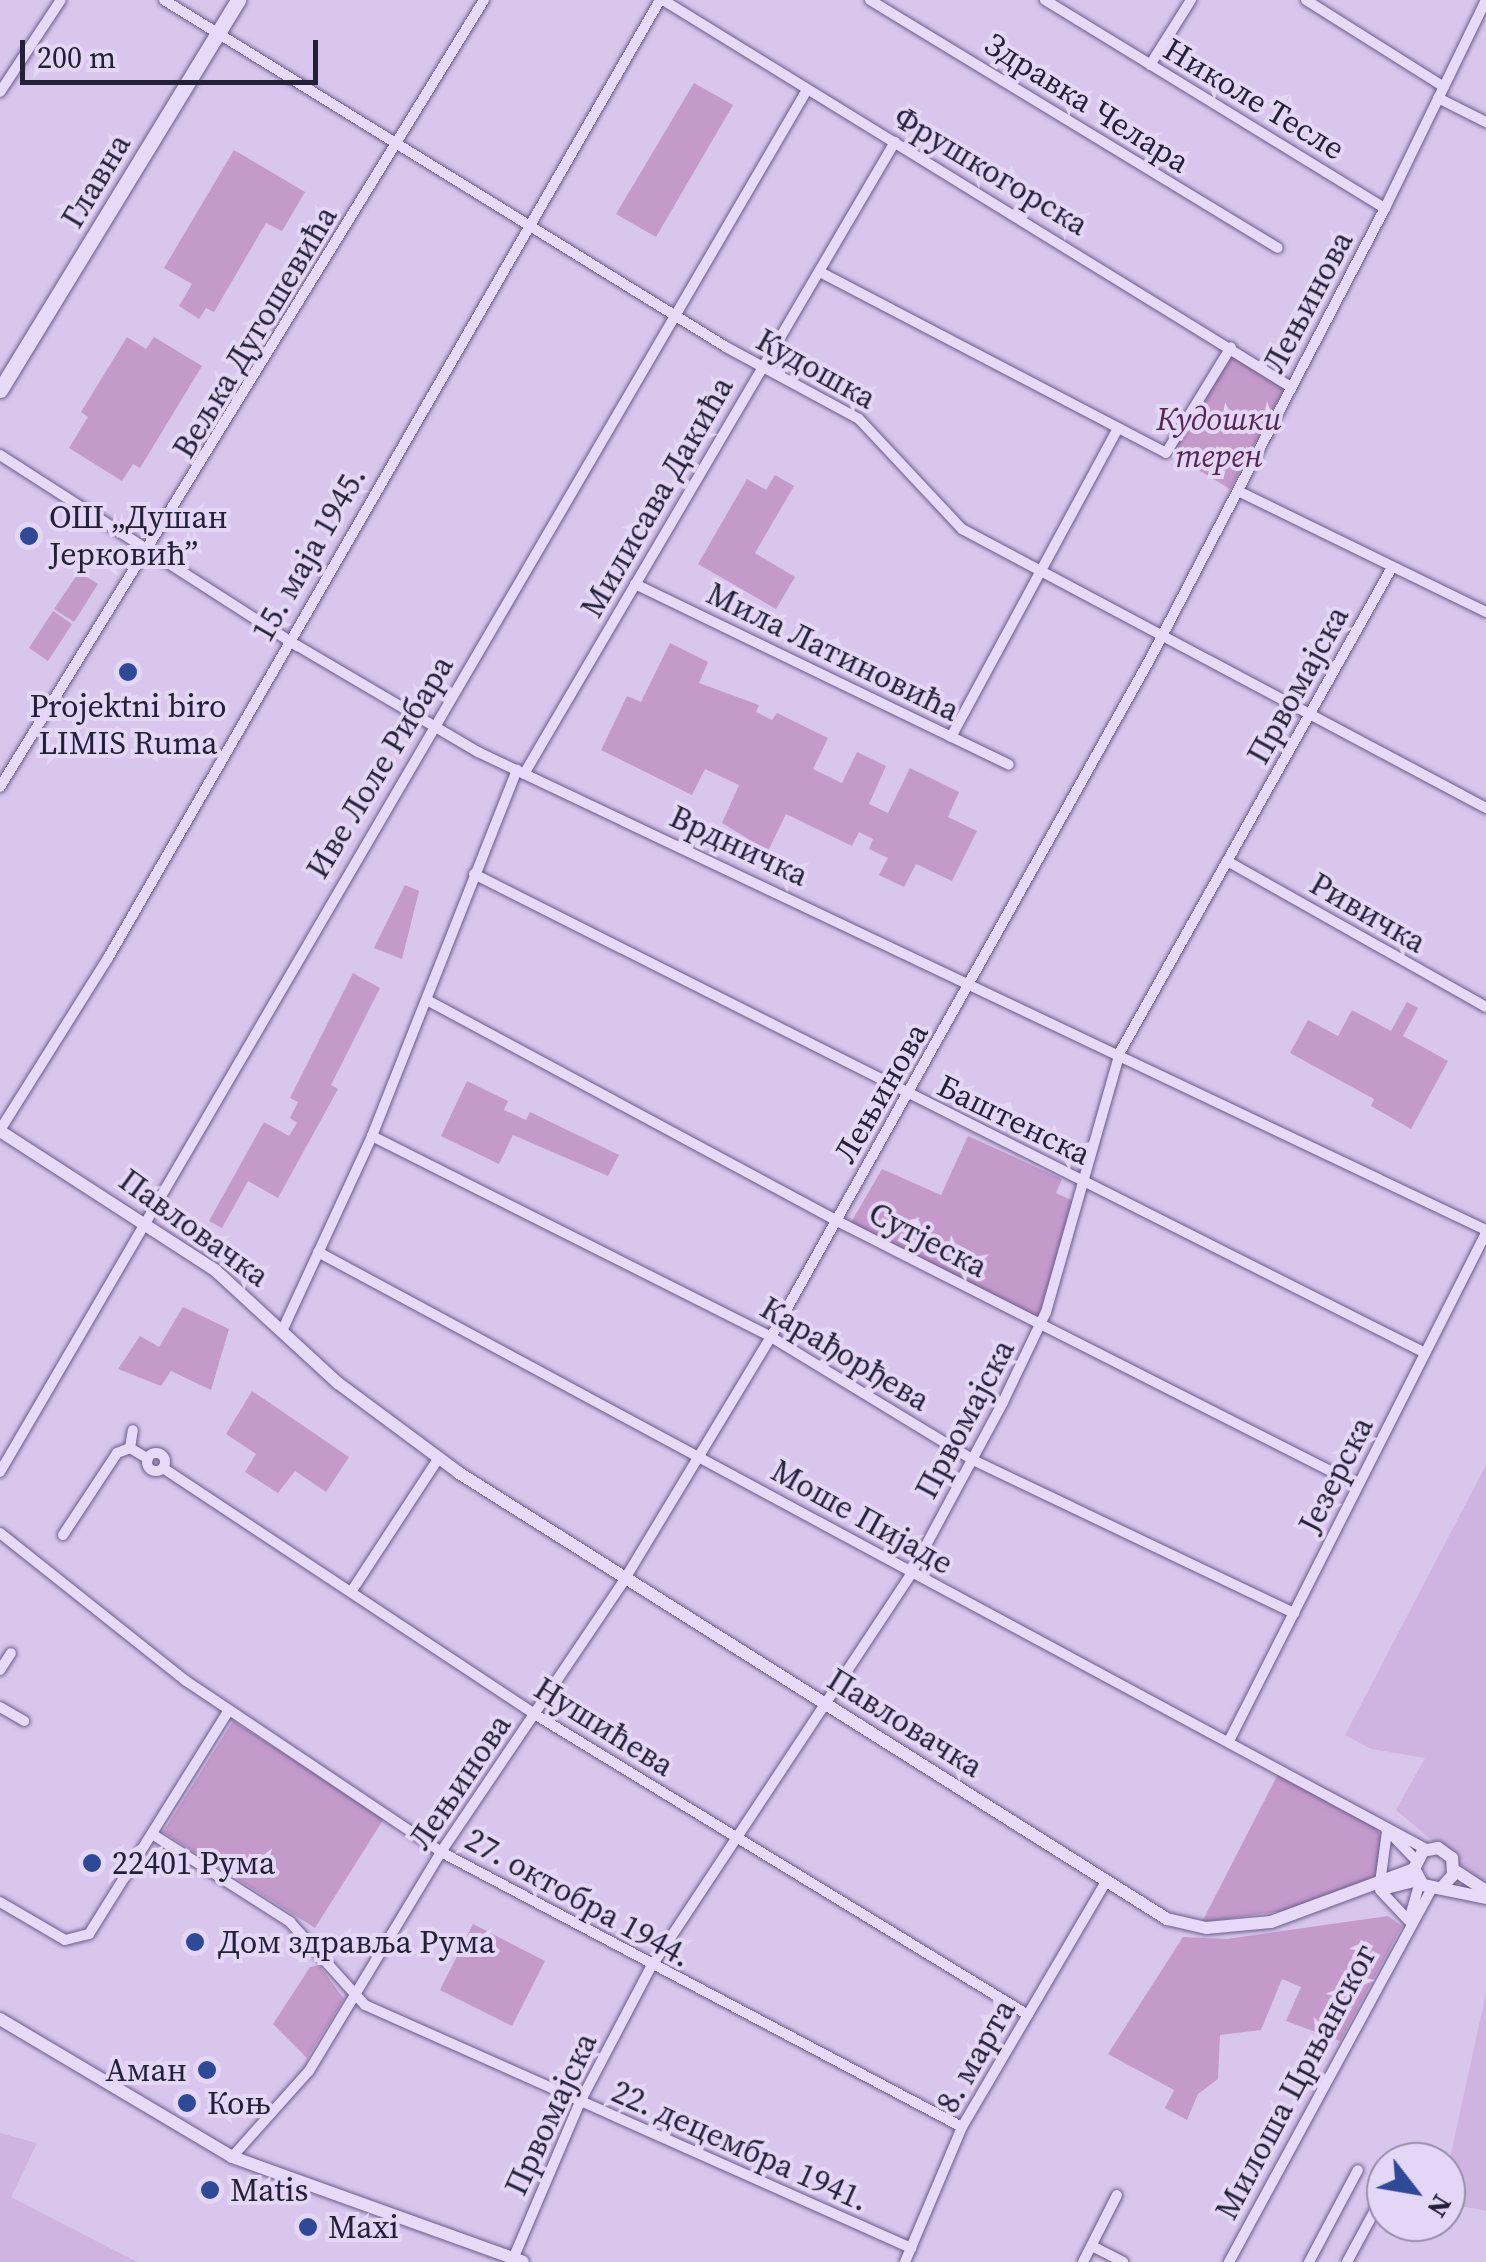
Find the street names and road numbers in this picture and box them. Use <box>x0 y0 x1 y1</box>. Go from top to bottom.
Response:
street label: Здравка Челара <box>978 25 1196 181</box>
street label: Николе Тесле <box>1156 30 1352 168</box>
street label: Фрушкогорска <box>887 98 1095 244</box>
street label: Главна <box>53 127 139 235</box>
street label: Вељка Дугошевића <box>165 199 345 465</box>
street label: Лењинова <box>1255 225 1361 379</box>
street label: Кудошка <box>750 321 882 417</box>
street label: Милисава Дакића <box>573 370 741 624</box>
street label: 15. маја 1945. <box>244 460 374 648</box>
street label: Мила Латиновића <box>700 574 966 730</box>
street label: Првомајска <box>1239 599 1357 771</box>
street label: Иве Лоле Рибара <box>298 649 462 885</box>
street label: Врдничка <box>664 797 814 895</box>
street label: Ривичка <box>1303 864 1433 962</box>
street label: Лењинова <box>826 1016 936 1170</box>
street label: Баштенска <box>931 1067 1097 1173</box>
street label: Павловачка <box>112 1161 276 1295</box>
street label: Сутјеска <box>862 1194 994 1286</box>
street label: Карађорђева <box>753 1288 937 1420</box>
street label: Првомајска <box>907 1333 1023 1505</box>
street label: Језерска <box>1290 1410 1382 1540</box>
street label: Моше Пијаде <box>765 1451 959 1583</box>
street label: Павловачка <box>820 1660 990 1786</box>
street label: Нушићева <box>527 1669 681 1785</box>
street label: Лењинова <box>401 1707 519 1857</box>
street label: 27. октобра 1944. <box>459 1820 697 1976</box>
street label: Милоша Црњанског <box>1207 1938 1385 2226</box>
street label: 8. марта <box>928 1993 1024 2119</box>
street label: Првомајска <box>497 2027 605 2201</box>
street label: 22. децембра 1941. <box>606 2072 874 2220</box>

